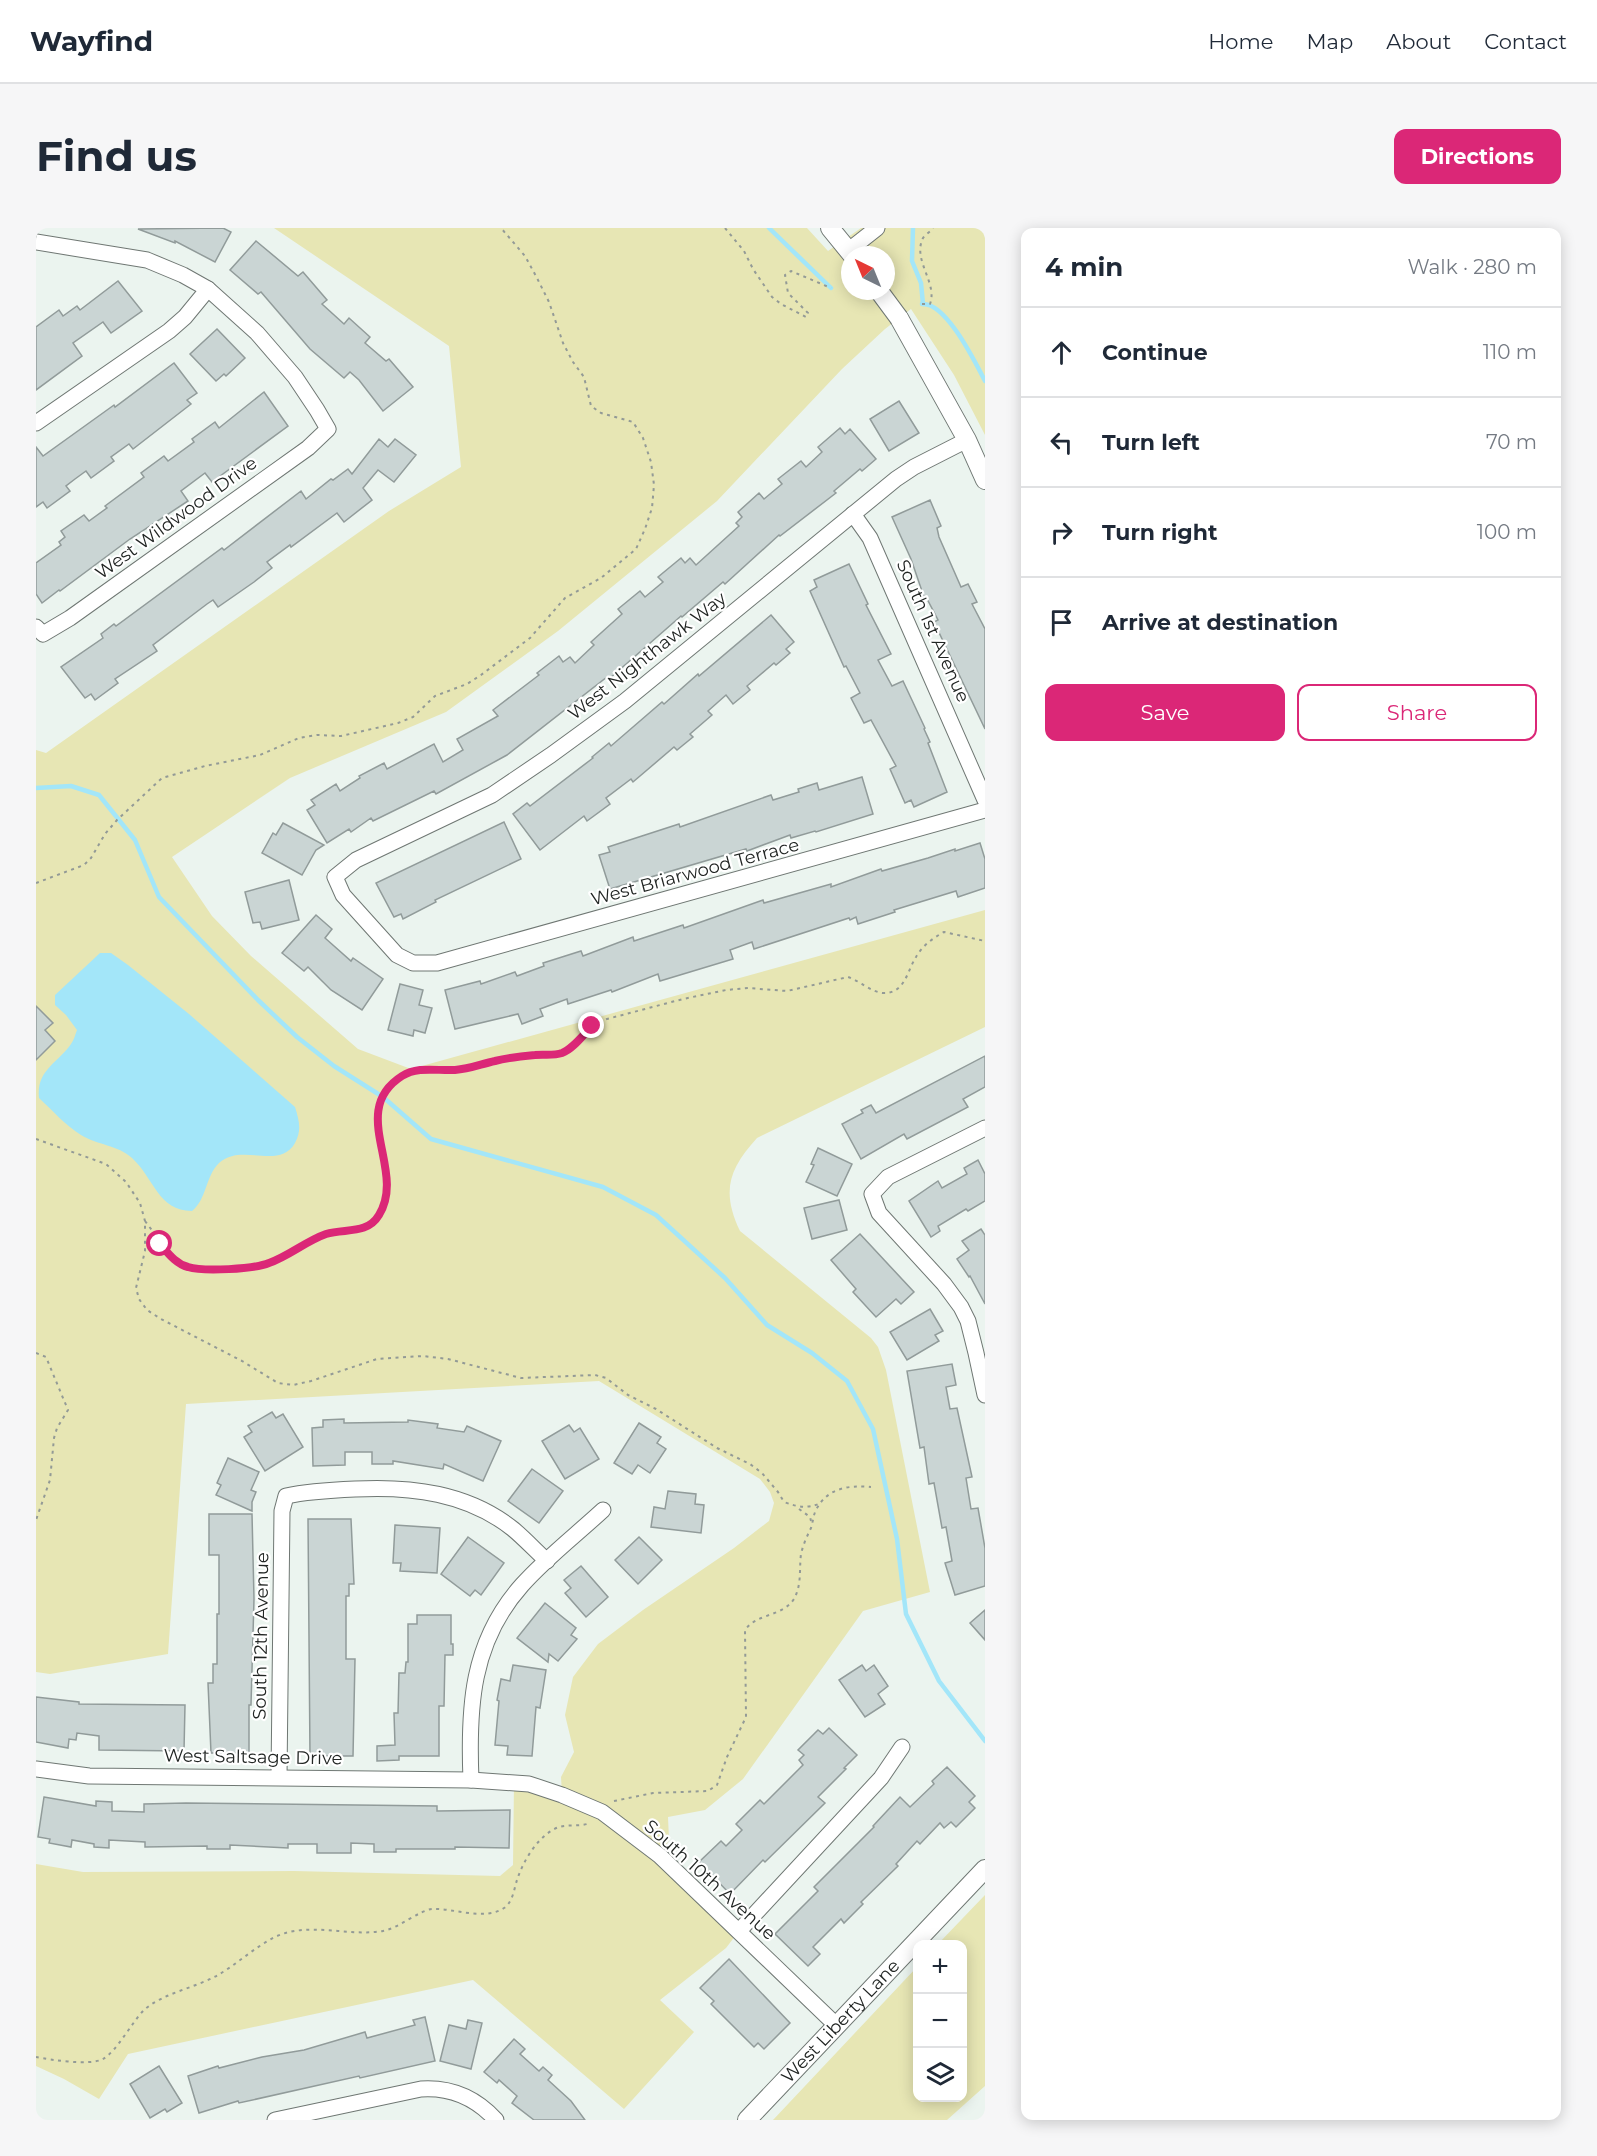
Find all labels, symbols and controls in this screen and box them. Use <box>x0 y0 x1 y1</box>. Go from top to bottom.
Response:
text: Wayfind <box>30 24 153 58</box>
text: Home <box>1208 29 1273 54</box>
text: Map <box>1306 29 1353 54</box>
text: About <box>1386 29 1451 54</box>
text: Contact <box>1484 29 1567 54</box>
button: Directions <box>1394 129 1561 184</box>
text: Find us <box>36 130 197 182</box>
north arrow <box>841 246 895 300</box>
text: 4 min <box>1045 251 1123 283</box>
text: Walk · 280 m <box>1407 255 1537 279</box>
icon: ahead <box>1045 336 1078 369</box>
text: Continue <box>1102 339 1208 366</box>
text: 110 m <box>1483 340 1537 364</box>
icon: left <box>1045 426 1078 459</box>
text: Turn left <box>1102 429 1200 456</box>
text: 70 m <box>1486 430 1537 454</box>
street label: West Wildwood Drive <box>91 452 261 584</box>
icon: right <box>1045 516 1078 549</box>
text: Turn right <box>1102 519 1217 546</box>
text: 100 m <box>1477 520 1537 544</box>
street label: South 1st Avenue <box>892 556 974 706</box>
street label: West Nighthawk Way <box>563 587 731 725</box>
icon: arrive <box>1045 606 1078 639</box>
text: Arrive at destination <box>1102 609 1338 636</box>
button: Save <box>1045 684 1285 741</box>
button: Share <box>1297 684 1537 741</box>
street label: West Briarwood Terrace <box>589 834 802 910</box>
route end <box>578 1012 604 1038</box>
route start <box>146 1230 172 1256</box>
street label: South 12th Avenue <box>249 1552 273 1720</box>
street label: West Saltsage Drive <box>163 1744 343 1770</box>
street label: South 10th Avenue <box>640 1815 780 1945</box>
map controls <box>913 1940 967 2102</box>
button: + <box>913 1940 967 1994</box>
street label: West Liberty Lane <box>777 1955 904 2088</box>
button: − <box>913 1994 967 2048</box>
button: layers <box>913 2048 967 2102</box>

